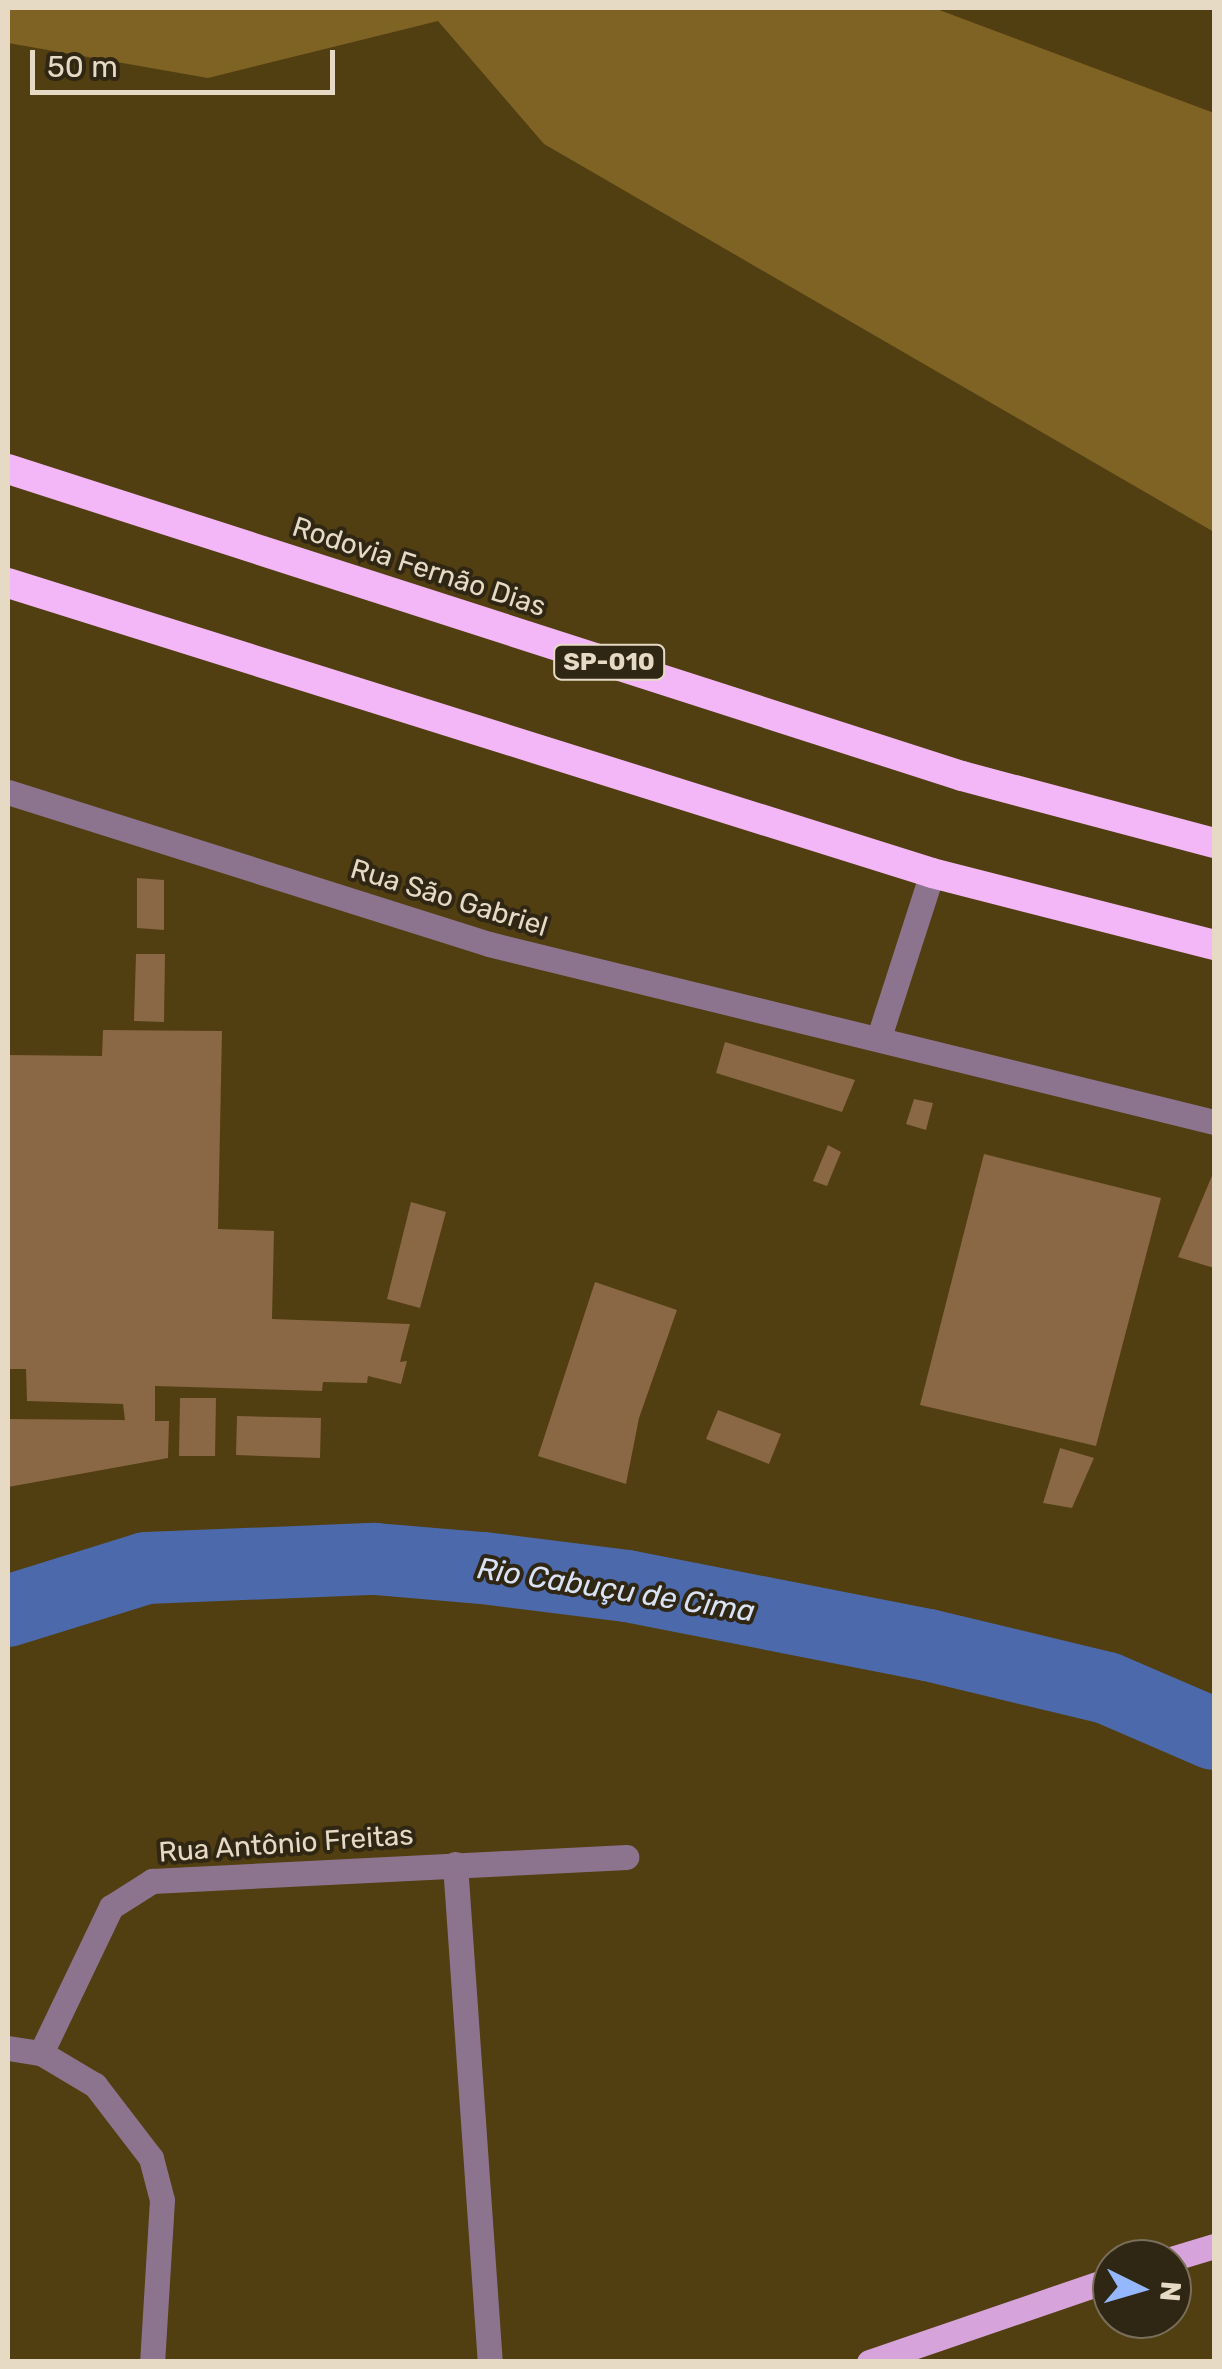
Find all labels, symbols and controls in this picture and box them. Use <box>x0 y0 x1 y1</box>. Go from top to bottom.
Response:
scale bar <box>35 30 340 92</box>
text: 50 m <box>47 49 118 85</box>
street label: Rodovia Fernão Dias <box>288 510 550 624</box>
road number: SP-010 <box>552 642 666 682</box>
street label: Rua São Gabriel <box>346 852 552 944</box>
water label: Rio Cabuçu de Cima <box>475 1550 757 1630</box>
street label: Rua Antônio Freitas <box>157 1818 415 1870</box>
north arrow <box>1092 2239 1192 2339</box>
text: N <box>1153 2280 1188 2303</box>

